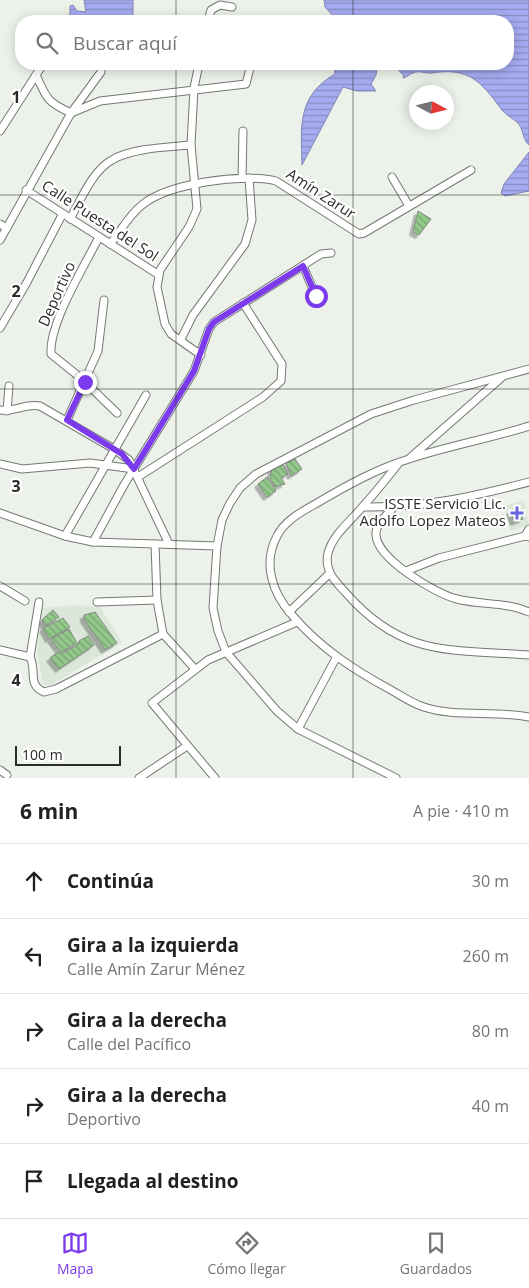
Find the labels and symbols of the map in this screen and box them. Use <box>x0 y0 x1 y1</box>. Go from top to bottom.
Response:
north arrow <box>409 85 454 130</box>
text: 1 <box>11 86 21 108</box>
street label: Amín Zarur <box>283 163 360 223</box>
street label: Calle Puesta del Sol <box>38 175 163 265</box>
street label: Deportivo <box>33 258 79 329</box>
text: 2 <box>11 280 21 302</box>
route start <box>305 285 328 308</box>
route end <box>74 371 97 394</box>
text: 3 <box>11 475 21 497</box>
place label: ISSTE Servicio Lic. Adolfo Lopez Mateos <box>359 493 506 530</box>
marker: ISSTE Servicio Lic. Adolfo Lopez Mateos <box>510 506 524 520</box>
text: 4 <box>11 669 21 691</box>
scale bar <box>15 743 121 766</box>

